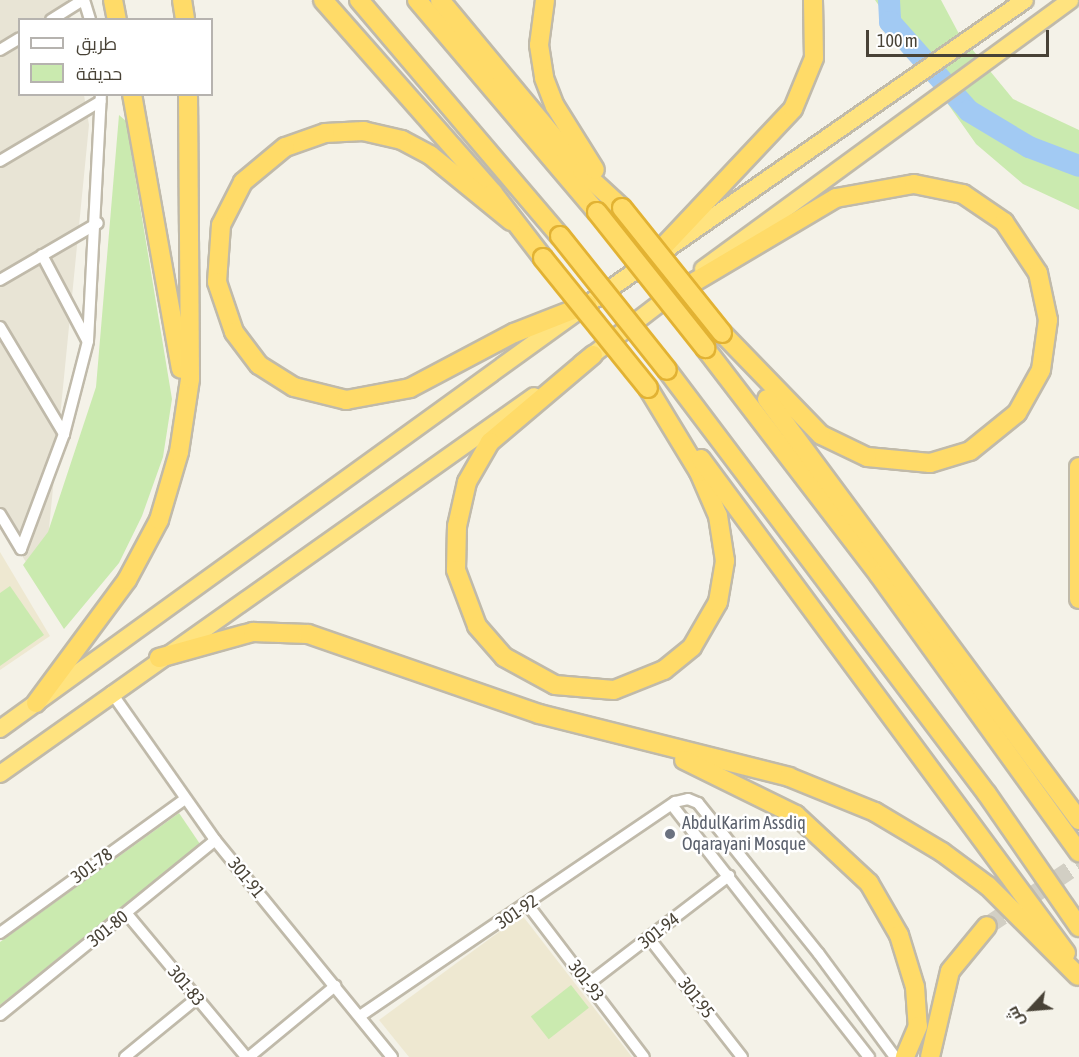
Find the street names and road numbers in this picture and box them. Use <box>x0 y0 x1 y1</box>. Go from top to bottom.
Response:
street label: 301-78 <box>67 844 117 888</box>
street label: 301-91 <box>223 853 269 903</box>
street label: 301-92 <box>492 890 542 934</box>
street label: 301-80 <box>83 906 133 952</box>
street label: 301-94 <box>634 908 684 954</box>
street label: 301-93 <box>564 956 608 1006</box>
street label: 301-83 <box>163 961 209 1011</box>
street label: 301-95 <box>673 973 719 1023</box>

